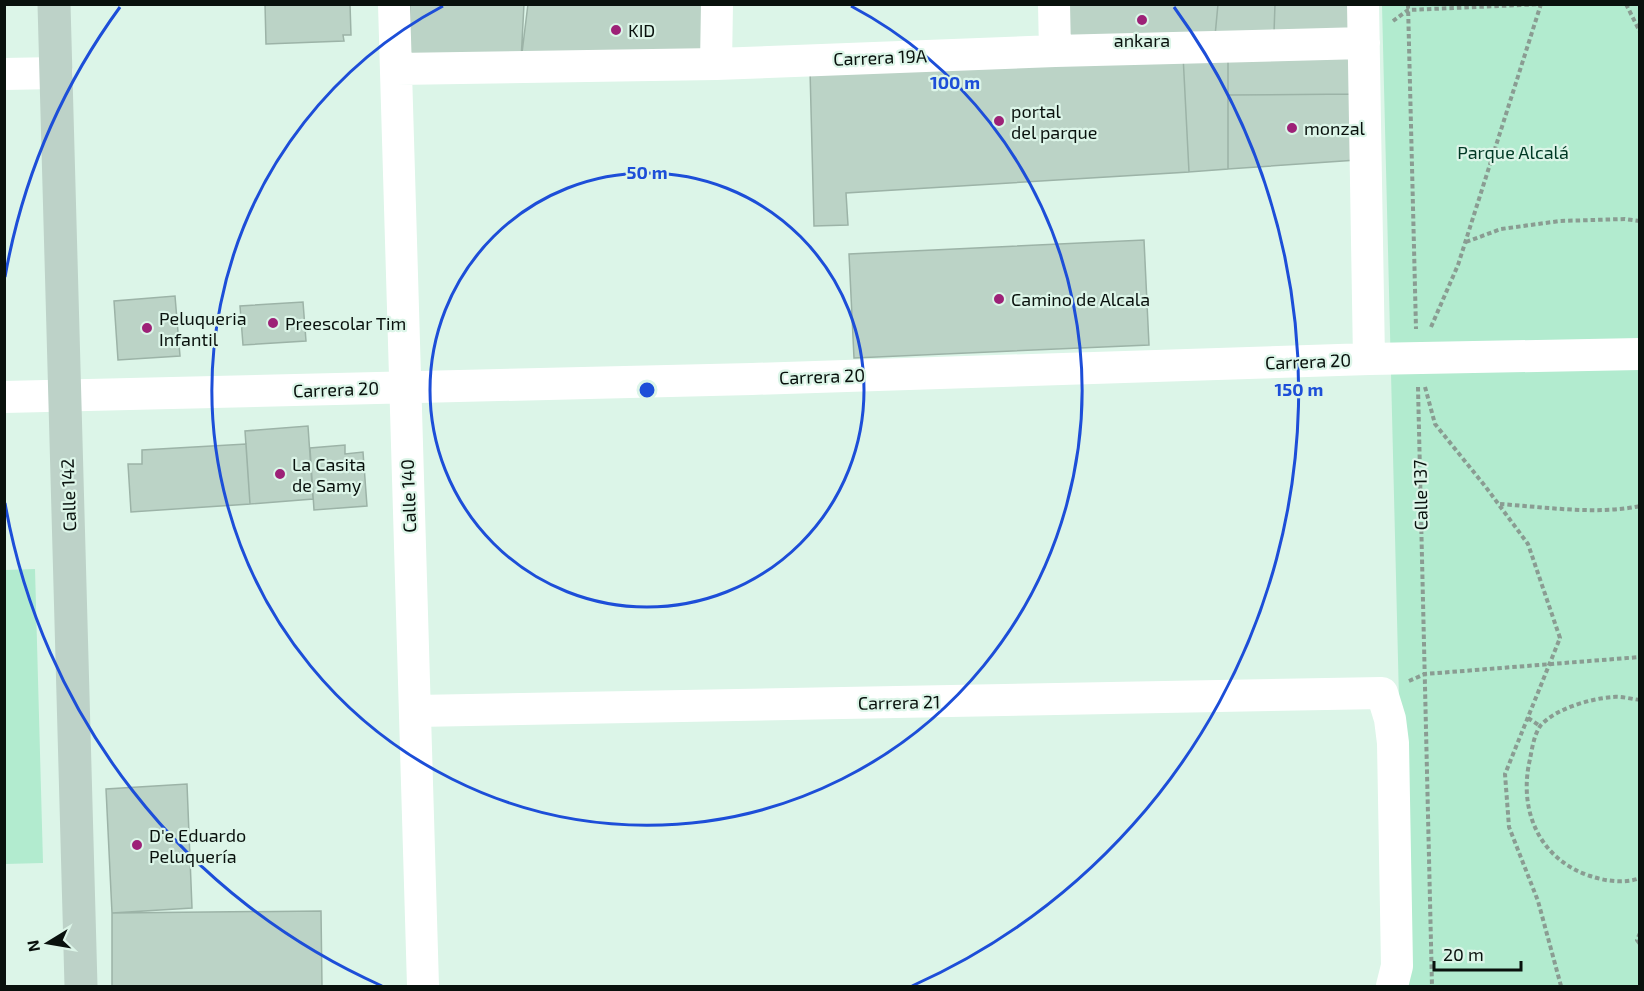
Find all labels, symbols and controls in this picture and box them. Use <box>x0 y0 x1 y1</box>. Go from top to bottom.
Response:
marker: ankara <box>1135 13 1149 27</box>
place label: KID <box>628 19 655 41</box>
marker: KID <box>609 23 623 37</box>
place label: ankara <box>1114 29 1170 51</box>
street label: Carrera 19A <box>833 44 928 70</box>
text: 100 m <box>930 71 980 93</box>
place label: portal del parque <box>1011 100 1097 143</box>
marker: portal del parque <box>992 114 1006 128</box>
place label: monzal <box>1304 117 1366 139</box>
marker: monzal <box>1285 121 1299 135</box>
park label: Parque Alcalá <box>1457 141 1569 163</box>
text: 50 m <box>626 161 668 183</box>
place label: Camino de Alcala <box>1011 288 1150 310</box>
marker: Camino de Alcala <box>992 292 1006 306</box>
place label: Peluqueria Infantil <box>159 307 247 350</box>
place label: Preescolar Tim <box>285 312 406 334</box>
marker: Preescolar Tim <box>266 316 280 330</box>
marker: Peluqueria Infantil <box>140 321 154 335</box>
street label: Carrera 20 <box>1265 349 1351 373</box>
street label: Carrera 20 <box>779 364 865 388</box>
street label: Carrera 20 <box>293 377 379 401</box>
text: 150 m <box>1275 378 1323 400</box>
centre of rings <box>637 380 657 400</box>
place label: La Casita de Samy <box>292 453 366 496</box>
street label: Calle 142 <box>56 458 80 532</box>
street label: Calle 140 <box>396 459 420 533</box>
street label: Calle 137 <box>1408 459 1432 531</box>
marker: La Casita de Samy <box>273 467 287 481</box>
street label: Carrera 21 <box>858 690 940 714</box>
place label: D'e Eduardo Peluquería <box>149 824 246 867</box>
marker: D'e Eduardo Peluquería <box>130 838 144 852</box>
north arrow <box>18 913 78 973</box>
scale bar <box>1434 934 1521 972</box>
text: N <box>22 938 43 953</box>
text: 20 m <box>1443 943 1484 965</box>

